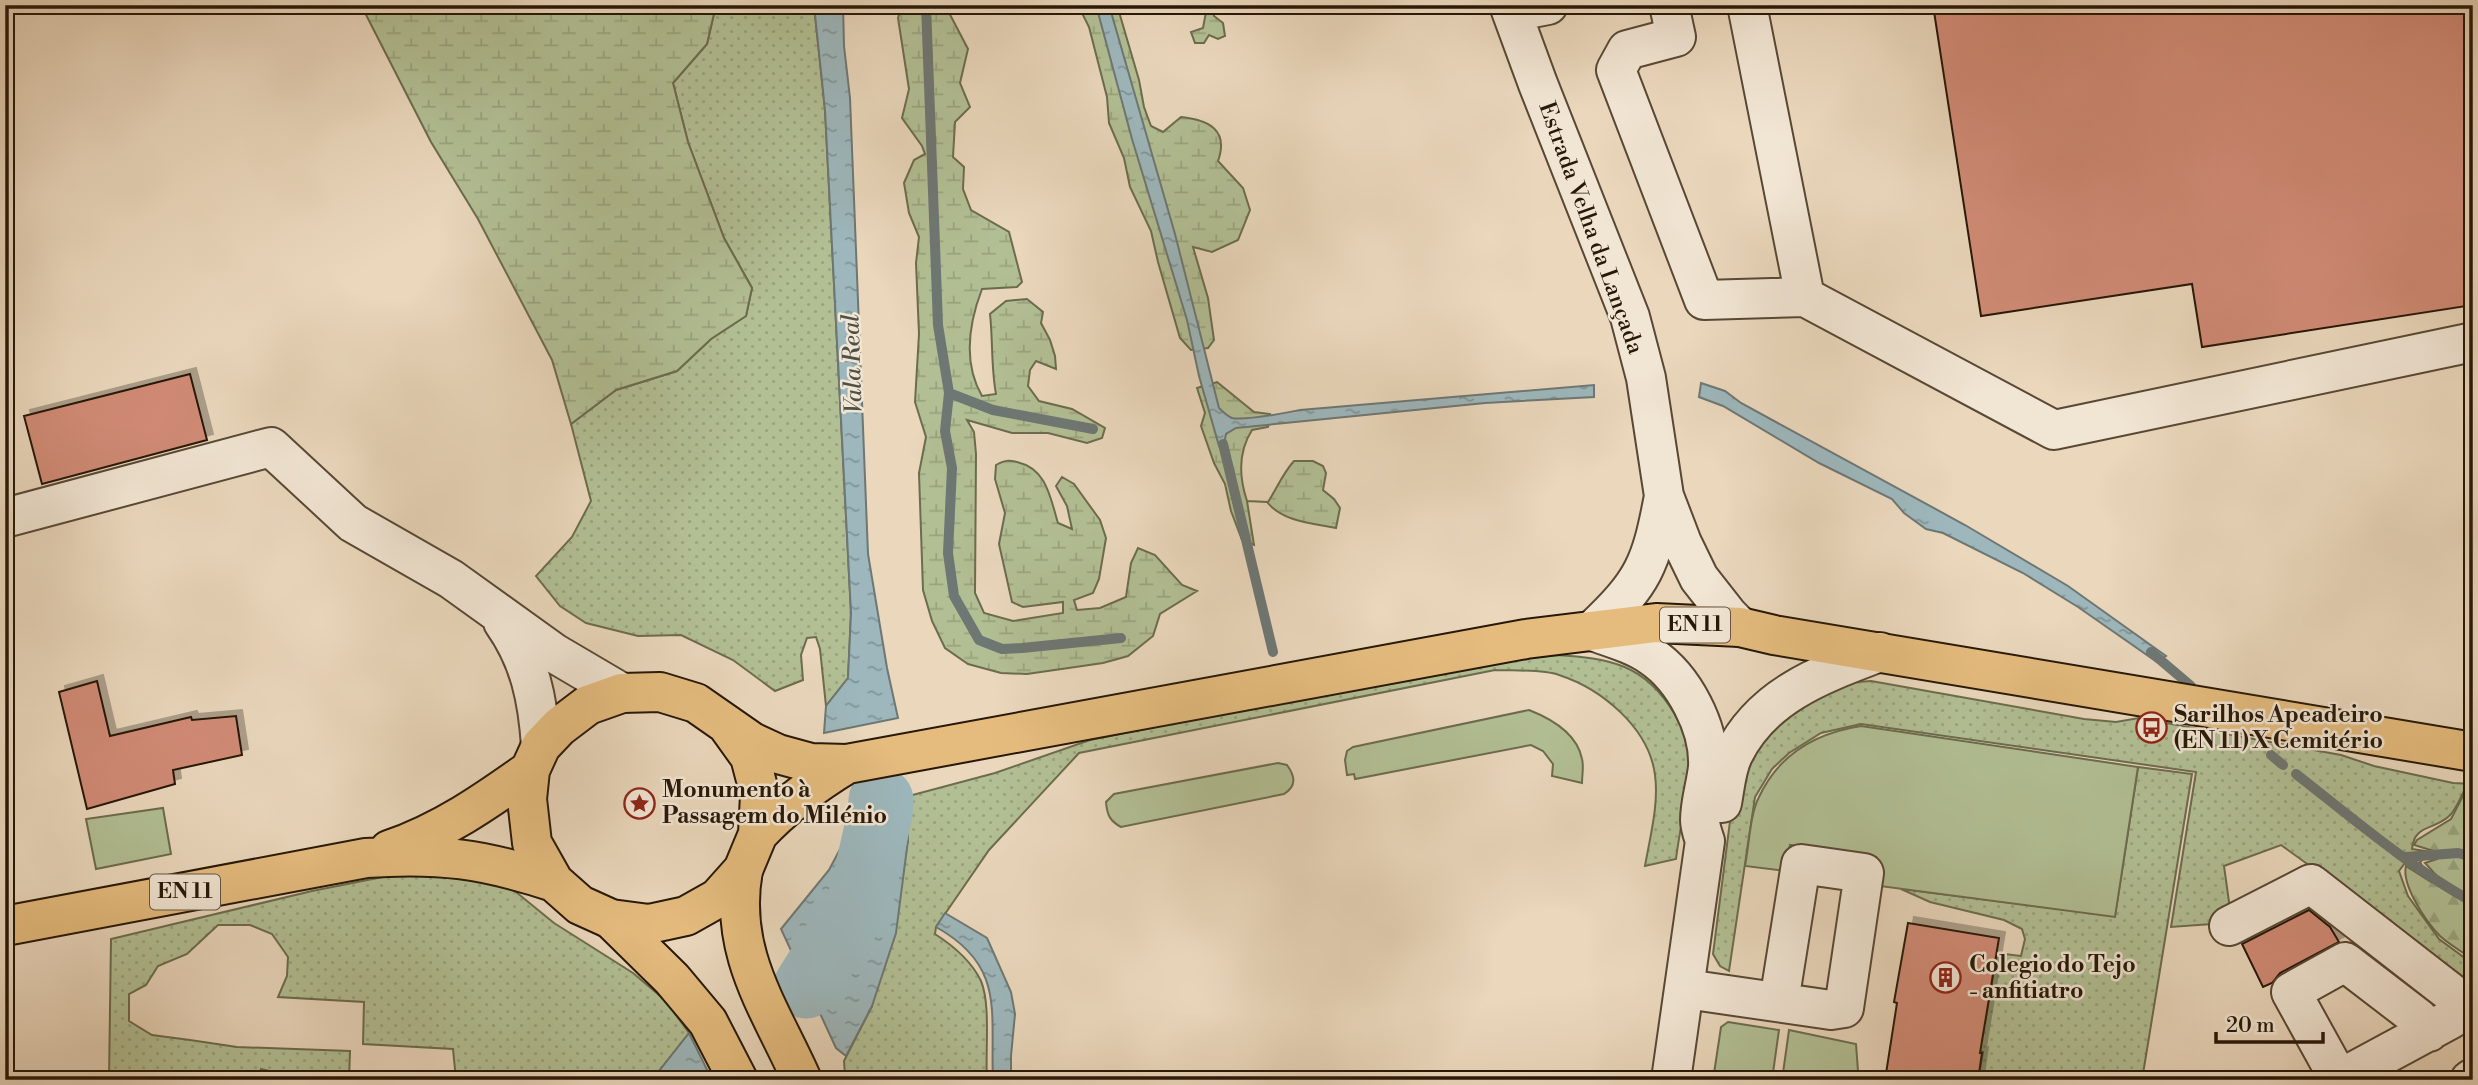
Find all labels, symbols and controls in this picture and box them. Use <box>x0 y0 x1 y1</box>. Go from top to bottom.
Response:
street label: Estrada Velha da Lançada <box>1532 98 1650 358</box>
water label: Vala Real <box>836 313 870 414</box>
road number: EN 11 <box>1660 608 1730 642</box>
place label: Sarilhos Apeadeiro (EN 11) X Cemitério <box>2174 701 2383 755</box>
bus stop icon: Sarilhos Apeadeiro (EN 11) X Cemitério <box>2134 711 2168 745</box>
place label: Monumento à Passagem do Milénio <box>662 776 887 830</box>
place icon: Monumento à Passagem do Milénio <box>622 786 656 820</box>
road number: EN 11 <box>150 874 220 910</box>
place label: Colegio do Tejo - anfitiatro <box>1969 951 2136 1005</box>
building icon: Colegio do Tejo - anfitiatro <box>1929 961 1963 995</box>
scale bar <box>2216 1001 2322 1045</box>
text: 20 m <box>2226 1013 2275 1039</box>

